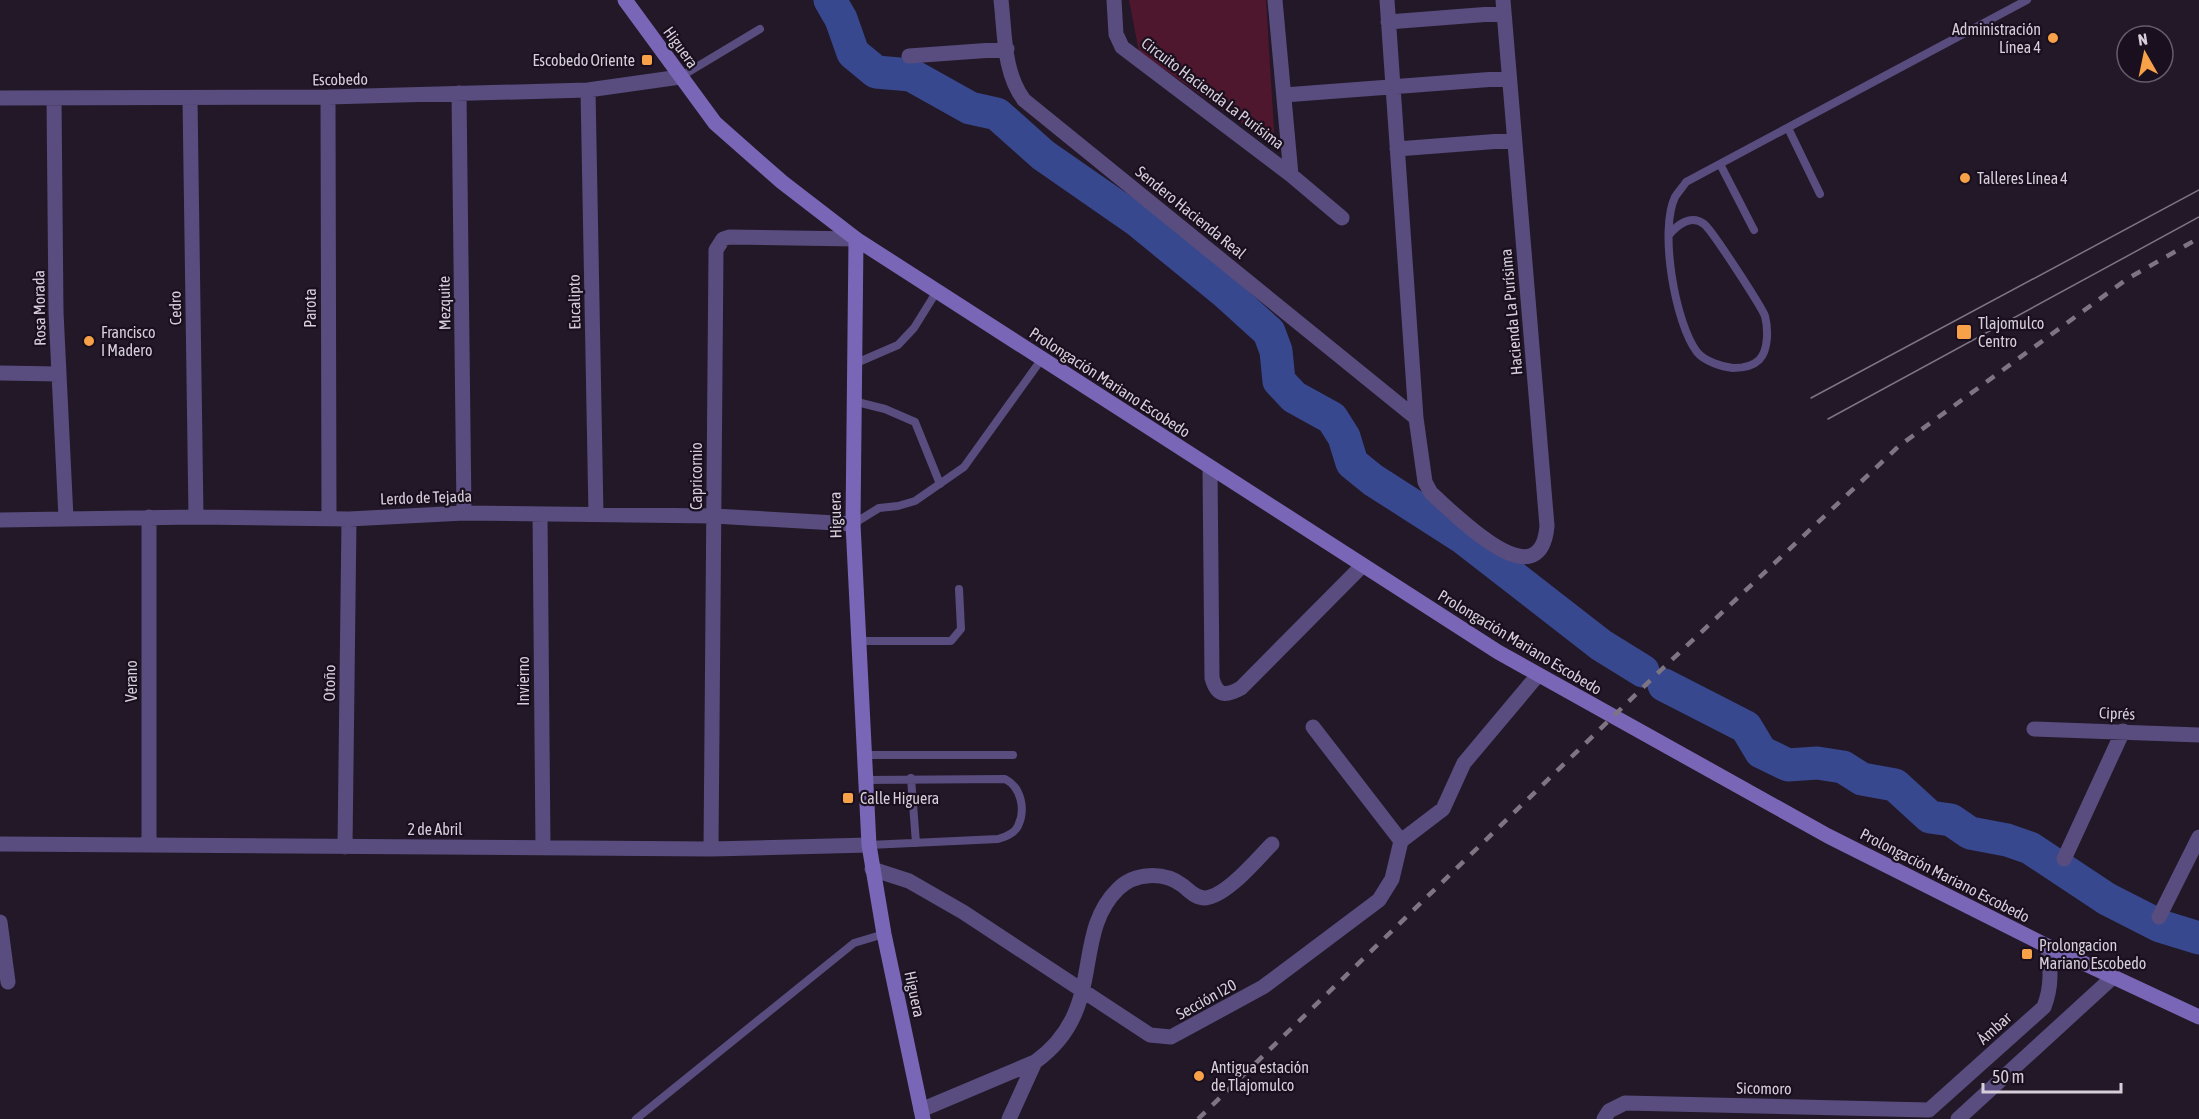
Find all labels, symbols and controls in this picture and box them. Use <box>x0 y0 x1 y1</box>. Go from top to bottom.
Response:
place label: Administración Línea 4 <box>1952 20 2041 56</box>
street label: Higuera <box>659 23 702 72</box>
north arrow <box>2115 24 2175 84</box>
text: N <box>2137 30 2149 49</box>
marker: Administración Línea 4 <box>2046 31 2060 45</box>
street label: Circuito Hacienda La Purísima <box>1138 34 1288 152</box>
place label: Escobedo Oriente <box>533 51 635 69</box>
marker: Escobedo Oriente <box>640 53 654 67</box>
street label: Escobedo <box>312 70 368 88</box>
street label: Sendero Hacienda Real <box>1132 162 1250 262</box>
place label: Talleres Línea 4 <box>1977 169 2068 187</box>
marker: Talleres Línea 4 <box>1958 171 1972 185</box>
street label: Hacienda La Purísima <box>1497 248 1525 376</box>
street label: Rosa Morada <box>29 270 49 346</box>
street label: Eucalipto <box>565 274 584 330</box>
street label: Mezquite <box>435 276 454 330</box>
street label: Parota <box>301 288 319 328</box>
street label: Cedro <box>166 291 184 325</box>
place label: Tlajomulco Centro <box>1978 314 2044 350</box>
place label: Francisco I Madero <box>101 323 155 359</box>
street label: Prolongación Mariano Escobedo <box>1026 323 1194 442</box>
marker: Tlajomulco Centro <box>1955 323 1973 341</box>
marker: Francisco I Madero <box>82 334 96 348</box>
street label: Capricornio <box>687 442 706 510</box>
street label: Lerdo de Tejada <box>380 486 472 509</box>
street label: Higuera <box>826 491 845 539</box>
street label: Prolongación Mariano Escobedo <box>1434 586 1605 699</box>
street label: Invierno <box>514 656 532 706</box>
street label: Verano <box>122 660 140 702</box>
street label: Otoño <box>320 665 338 701</box>
street label: Ciprés <box>2099 703 2136 724</box>
place label: Calle Higuera <box>860 789 939 808</box>
marker: Calle Higuera <box>841 791 855 805</box>
street label: 2 de Abril <box>408 820 463 838</box>
street label: Prolongación Mariano Escobedo <box>1857 824 2033 927</box>
place label: Prolongacion Mariano Escobedo <box>2039 936 2146 972</box>
marker: Prolongacion Mariano Escobedo <box>2020 947 2034 961</box>
street label: Higuera <box>900 969 929 1019</box>
street label: Sección I20 <box>1173 975 1239 1023</box>
street label: Ámbar <box>1973 1008 2015 1048</box>
scale bar <box>1983 1056 2121 1094</box>
place label: Antigua estación de Tlajomulco <box>1211 1058 1309 1095</box>
text: 50 m <box>1992 1066 2024 1087</box>
marker: Antigua estación de Tlajomulco <box>1192 1069 1206 1083</box>
street label: Sicomoro <box>1736 1079 1792 1097</box>

